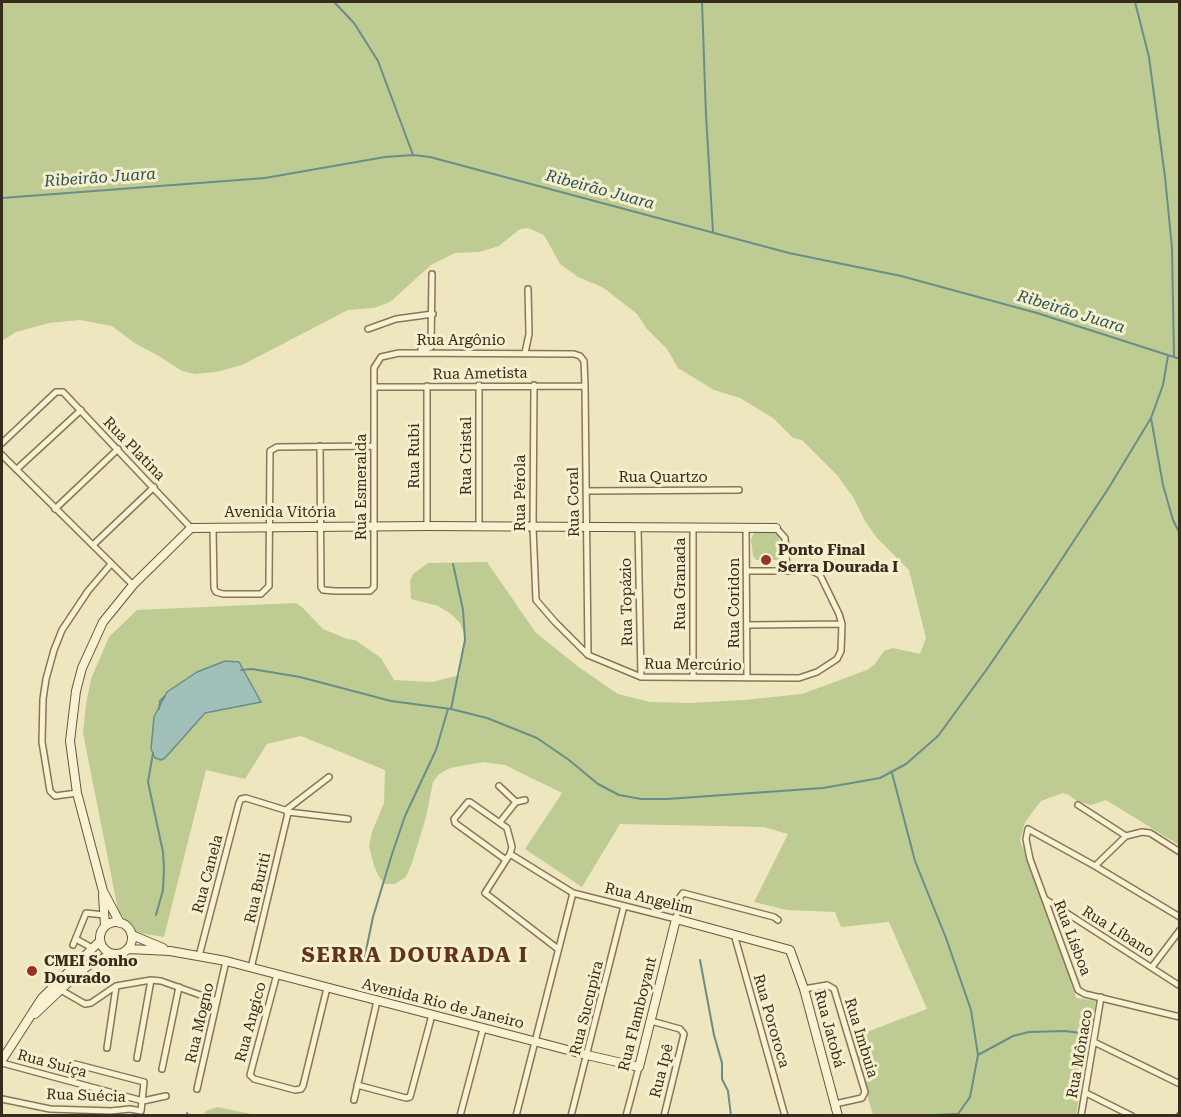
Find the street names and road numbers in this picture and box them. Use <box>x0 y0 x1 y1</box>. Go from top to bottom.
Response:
street label: Rua Argônio <box>417 332 505 350</box>
street label: Rua Ametista <box>432 364 528 384</box>
street label: Rua Platina <box>99 413 169 485</box>
street label: Rua Cristal <box>458 417 476 495</box>
street label: Rua Rubi <box>406 423 424 489</box>
street label: Rua Esmeralda <box>353 434 371 540</box>
street label: Rua Pérola <box>512 455 530 531</box>
street label: Rua Coral <box>564 467 584 537</box>
street label: Rua Quartzo <box>618 469 708 487</box>
street label: Avenida Vitória <box>224 504 336 522</box>
street label: Rua Granada <box>672 538 690 630</box>
street label: Rua Topázio <box>617 558 637 646</box>
street label: Rua Coridon <box>726 558 744 648</box>
street label: Rua Mercúrio <box>644 655 742 675</box>
street label: Rua Canela <box>189 833 227 915</box>
street label: Rua Buriti <box>241 851 275 925</box>
street label: Rua Angelim <box>603 879 695 919</box>
street label: Rua Lísboa <box>1049 898 1095 978</box>
street label: Rua Líbano <box>1078 903 1158 961</box>
street label: Rua Flamboyant <box>615 955 661 1073</box>
street label: Rua Sucupira <box>567 959 607 1057</box>
street label: Rua Pororoca <box>749 972 793 1070</box>
street label: Avenida Rio de Janeiro <box>360 975 526 1033</box>
street label: Rua Angico <box>232 980 270 1064</box>
street label: Rua Mogno <box>182 981 218 1065</box>
street label: Rua Jatobá <box>810 988 848 1070</box>
street label: Rua Imbuia <box>840 996 882 1080</box>
street label: Rua Mônaco <box>1063 1008 1097 1100</box>
street label: Rua Ipê <box>647 1042 677 1100</box>
street label: Rua Suíça <box>15 1046 89 1082</box>
street label: Rua Suécia <box>46 1086 126 1106</box>

